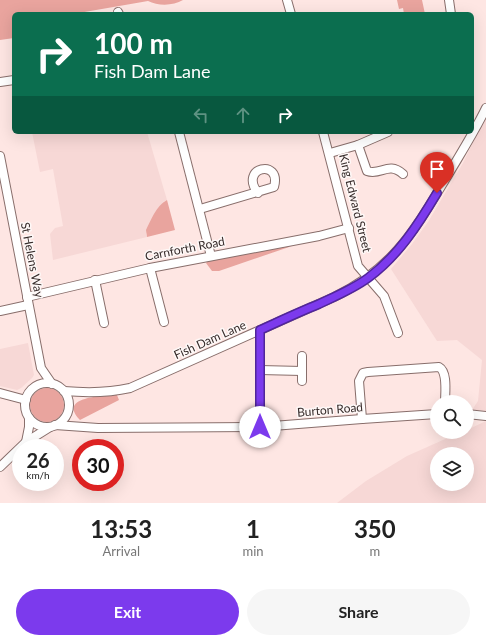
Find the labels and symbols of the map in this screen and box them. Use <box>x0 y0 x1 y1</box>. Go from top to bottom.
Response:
street label: King Edward Street <box>336 152 375 254</box>
pin <box>420 152 454 193</box>
street label: St Helens Way <box>18 221 47 300</box>
street label: Carnforth Road <box>144 233 226 264</box>
street label: Fish Dam Lane <box>171 317 248 362</box>
street label: Burton Road <box>296 399 364 420</box>
position arrow <box>239 406 281 448</box>
speed limit sign: 30 <box>72 439 124 491</box>

